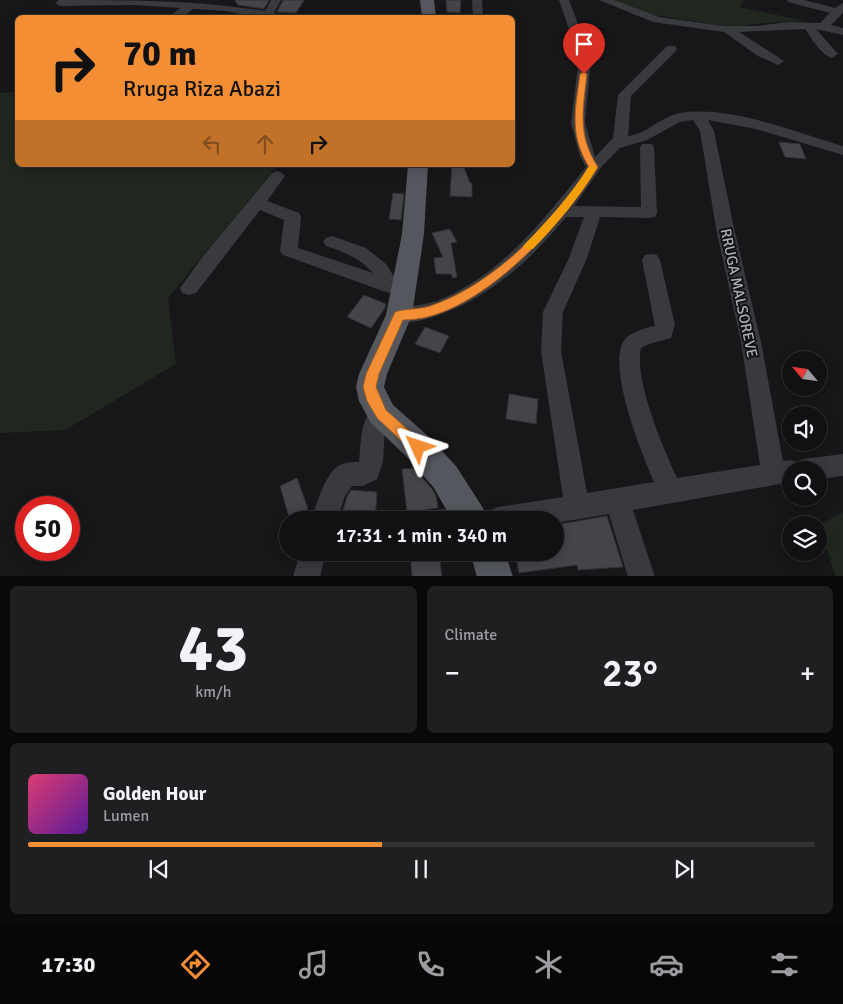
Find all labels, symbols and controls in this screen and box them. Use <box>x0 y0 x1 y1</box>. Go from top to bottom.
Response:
pin <box>563 23 605 74</box>
icon: arrive <box>570 30 598 58</box>
text: 70 m <box>123 32 197 75</box>
icon: right <box>40 35 105 100</box>
text: Rruga Riza Abazi <box>123 75 281 102</box>
icon: left <box>198 130 226 158</box>
icon: ahead <box>251 130 279 158</box>
icon: right <box>304 130 332 158</box>
street label: RRUGA MALSOREVE <box>717 227 761 359</box>
north arrow <box>782 351 828 396</box>
map controls <box>782 351 827 561</box>
button: sound <box>782 406 827 451</box>
position arrow <box>391 420 443 472</box>
button: search <box>782 461 827 506</box>
speed limit sign: 50 <box>15 496 80 561</box>
button: layers <box>782 516 827 561</box>
text: 17:31 · 1 min · 340 m <box>336 524 507 548</box>
text: 43 <box>178 609 248 689</box>
text: Climate <box>445 625 497 645</box>
text: 23° <box>602 650 658 697</box>
text: − <box>445 656 460 690</box>
text: + <box>800 656 815 690</box>
text: km/h <box>195 682 231 702</box>
text: Golden Hour <box>103 782 206 806</box>
text: Lumen <box>103 806 149 826</box>
icon: previous <box>145 855 173 883</box>
icon: pause <box>407 855 435 883</box>
icon: next <box>670 855 698 883</box>
icon: directions <box>178 947 213 982</box>
icon: music <box>296 947 331 982</box>
icon: phone <box>413 947 448 982</box>
icon: climate <box>531 947 566 982</box>
icon: car <box>649 947 684 982</box>
icon: filters <box>767 947 802 982</box>
text: 17:30 <box>41 951 95 978</box>

